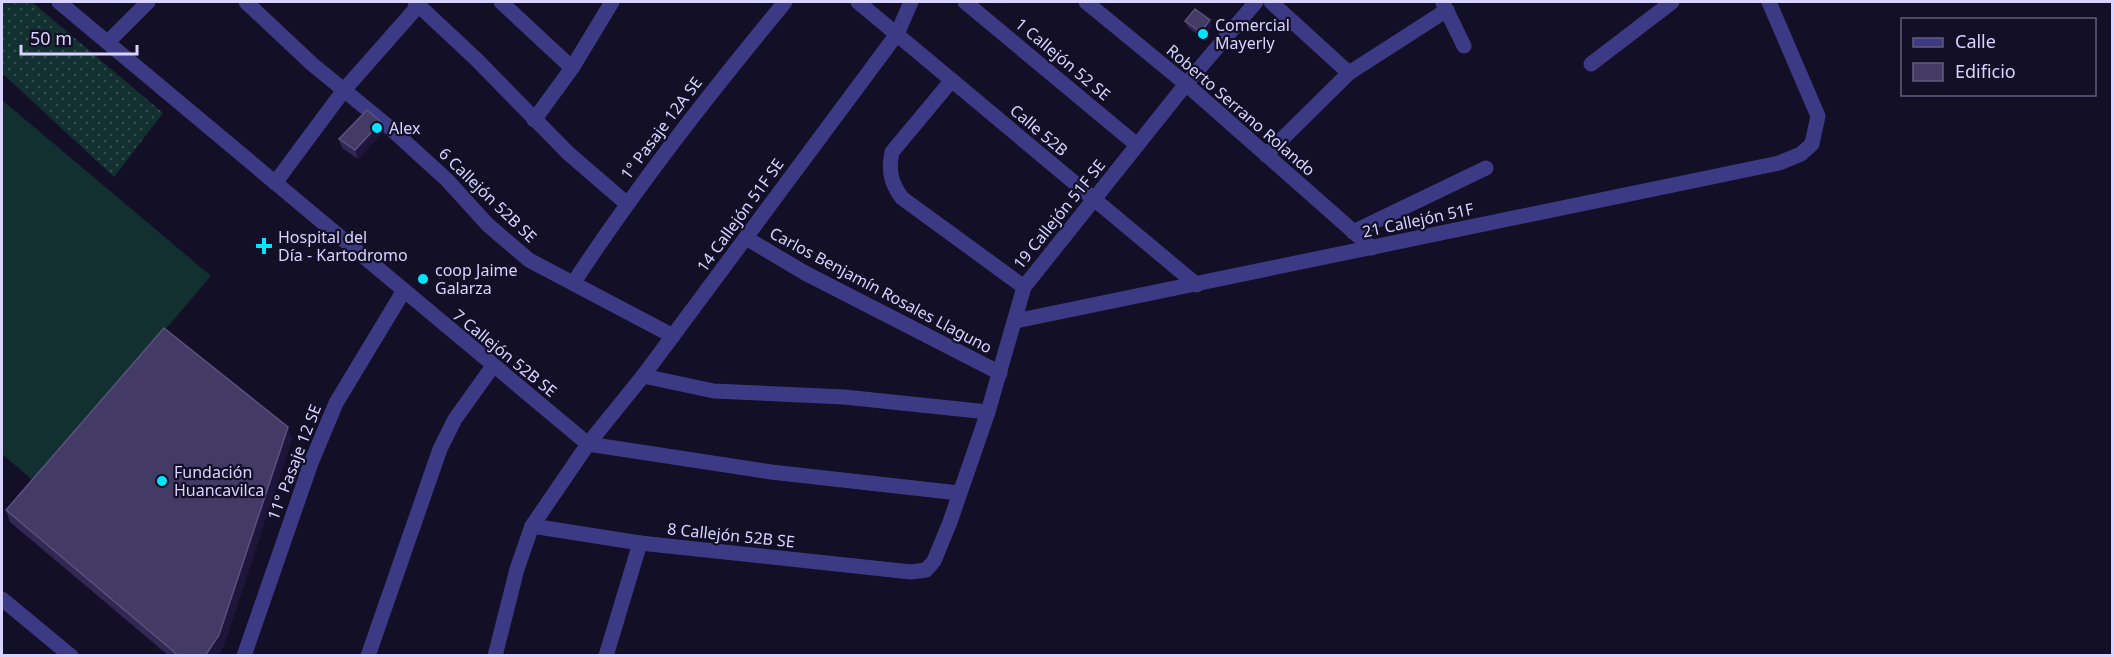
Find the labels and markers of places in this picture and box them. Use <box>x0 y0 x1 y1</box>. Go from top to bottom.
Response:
place label: Comercial Mayerly <box>1215 14 1290 54</box>
marker: Comercial Mayerly <box>1196 27 1210 41</box>
place label: Alex <box>389 117 421 139</box>
marker: Alex <box>370 121 384 135</box>
place label: Hospital del Día - Kartodromo <box>278 226 408 266</box>
marker: Hospital del Día - Kartodromo <box>255 237 273 255</box>
place label: coop Jaime Galarza <box>435 259 518 299</box>
marker: coop Jaime Galarza <box>416 272 430 286</box>
place label: Fundación Huancavilca <box>174 461 264 501</box>
marker: Fundación Huancavilca <box>155 474 169 488</box>

